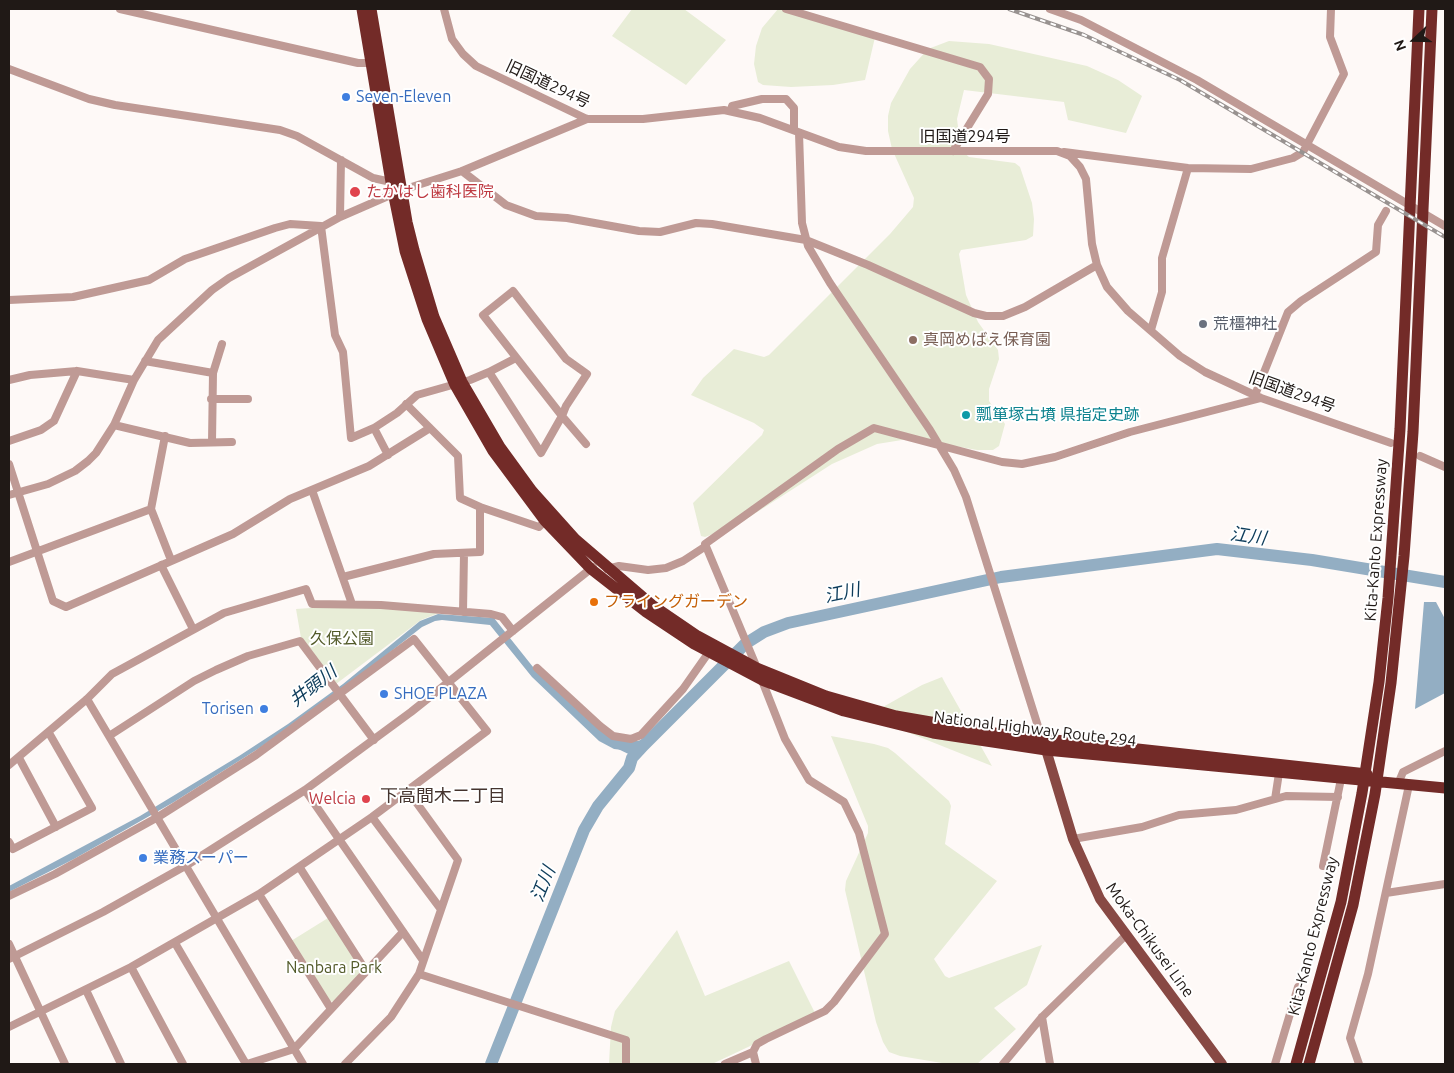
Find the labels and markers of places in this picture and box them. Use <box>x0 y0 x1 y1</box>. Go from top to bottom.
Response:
place label: Seven-Eleven <box>356 87 451 107</box>
marker: Seven-Eleven <box>340 91 352 103</box>
place label: たかはし歯科医院 <box>366 182 494 202</box>
marker: たかはし歯科医院 <box>348 185 362 199</box>
place label: 荒橿神社 <box>1213 314 1277 334</box>
marker: 荒橿神社 <box>1197 318 1209 330</box>
place label: 真岡めばえ保育園 <box>923 330 1051 350</box>
marker: 真岡めばえ保育園 <box>907 334 919 346</box>
place label: 瓢箪塚古墳 県指定史跡 <box>976 405 1140 425</box>
marker: 瓢箪塚古墳 県指定史跡 <box>960 409 972 421</box>
place label: フライングガーデン <box>604 592 748 612</box>
marker: フライングガーデン <box>588 596 600 608</box>
place label: SHOE PLAZA <box>394 684 487 704</box>
marker: SHOE PLAZA <box>378 688 390 700</box>
place label: Torisen <box>202 699 254 719</box>
marker: Torisen <box>258 703 270 715</box>
place label: Welcia <box>309 789 356 809</box>
marker: Welcia <box>360 793 372 805</box>
place label: 業務スーパー <box>153 848 249 868</box>
marker: 業務スーパー <box>137 852 149 864</box>

